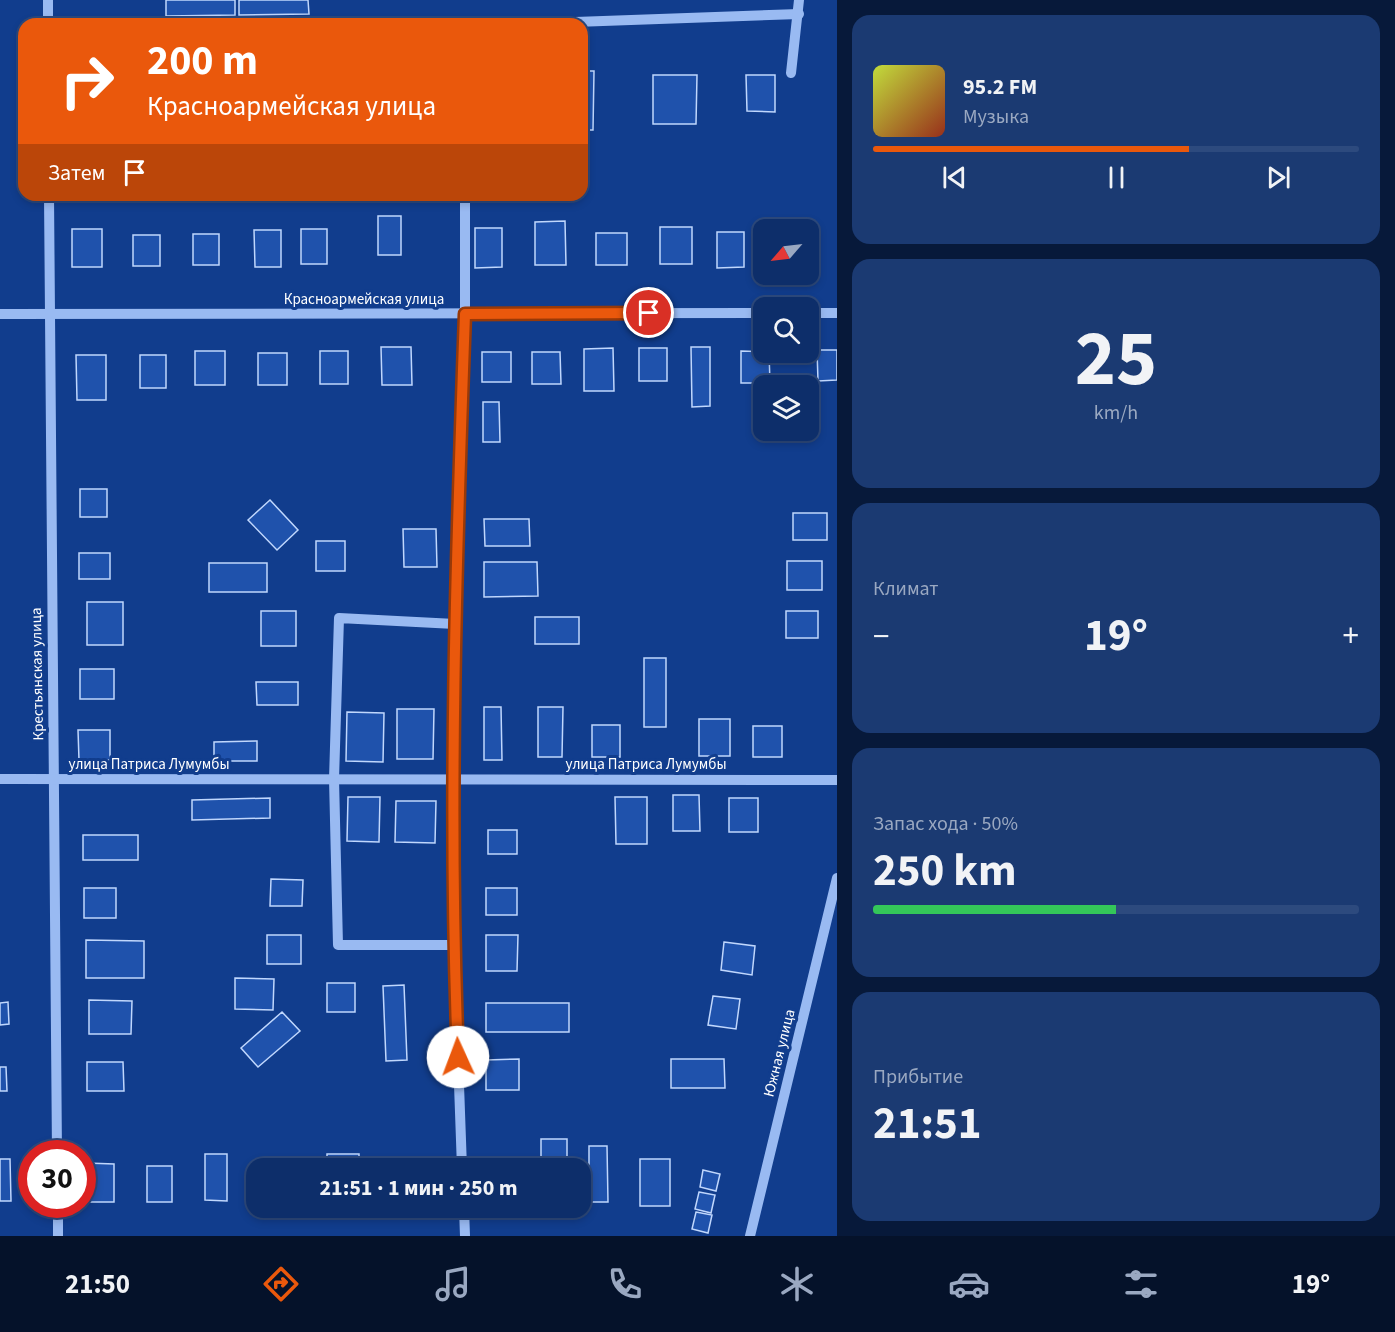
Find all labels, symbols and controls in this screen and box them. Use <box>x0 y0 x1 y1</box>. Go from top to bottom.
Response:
text: 200 m <box>147 31 258 91</box>
icon: right <box>48 42 126 120</box>
text: 95.2 FM <box>963 71 1037 103</box>
text: Красноармейская улица <box>147 87 436 126</box>
text: Музыка <box>963 103 1029 131</box>
icon: arrive <box>118 156 151 189</box>
text: Затем <box>48 157 106 189</box>
icon: previous <box>938 161 971 194</box>
icon: pause <box>1100 161 1133 194</box>
icon: next <box>1262 161 1295 194</box>
north arrow <box>753 219 819 285</box>
map controls <box>753 219 819 441</box>
pin <box>623 287 674 338</box>
street label: Красноармейская улица <box>284 289 444 310</box>
icon: arrive <box>632 296 665 329</box>
button: search <box>753 297 819 363</box>
text: 25 <box>1075 304 1157 415</box>
button: layers <box>753 375 819 441</box>
text: km/h <box>1094 399 1138 427</box>
text: Климат <box>873 575 939 603</box>
text: 19° <box>1084 604 1148 668</box>
street label: Крестьянская улица <box>26 607 49 741</box>
text: − <box>873 613 889 660</box>
text: + <box>1343 613 1359 660</box>
street label: улица Патриса Лумумбы <box>68 754 230 775</box>
street label: улица Патриса Лумумбы <box>565 754 727 775</box>
text: Запас хода · 50% <box>873 810 1018 838</box>
text: 250 km <box>873 839 1017 903</box>
street label: Южная улица <box>758 1007 801 1099</box>
position arrow <box>426 1025 490 1089</box>
text: Прибытие <box>873 1063 963 1091</box>
text: 21:51 <box>873 1092 982 1156</box>
speed limit sign: 30 <box>18 1140 96 1218</box>
text: 21:51 · 1 мин · 250 m <box>319 1172 518 1204</box>
icon: directions <box>260 1263 302 1305</box>
icon: music <box>432 1263 474 1305</box>
icon: phone <box>604 1263 646 1305</box>
icon: climate <box>776 1263 818 1305</box>
icon: car <box>948 1263 990 1305</box>
icon: filters <box>1120 1263 1162 1305</box>
text: 21:50 <box>65 1265 130 1304</box>
text: 19° <box>1292 1265 1330 1304</box>

